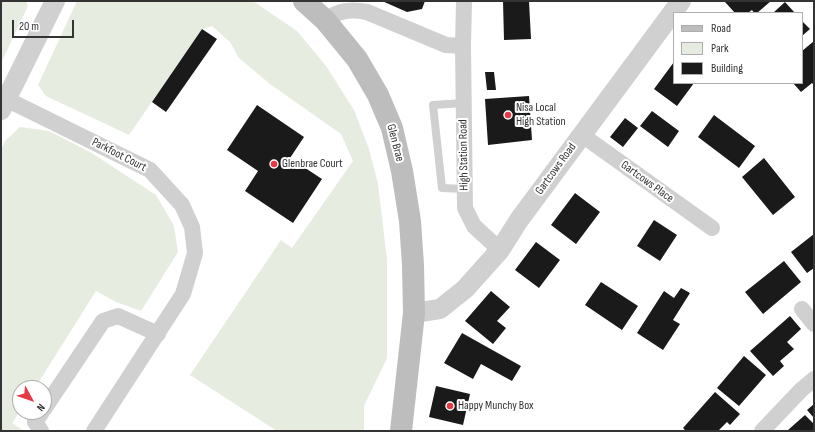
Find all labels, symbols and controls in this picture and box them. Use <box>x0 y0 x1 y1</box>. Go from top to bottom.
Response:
scale bar <box>14 12 76 38</box>
legend <box>673 12 803 84</box>
text: 20 m <box>19 19 39 34</box>
text: Road <box>711 21 731 36</box>
text: Park <box>711 41 729 56</box>
text: Building <box>711 61 743 76</box>
place label: Nisa Local High Station <box>516 101 566 129</box>
marker: Nisa Local High Station <box>503 110 513 120</box>
street label: High Station Road <box>456 119 472 191</box>
street label: Glen Brae <box>383 123 407 163</box>
street label: Parkfoot Court <box>89 135 149 175</box>
street label: Gartcows Road <box>532 140 580 198</box>
place label: Glenbrae Court <box>282 157 343 171</box>
street label: Gartcows Place <box>618 158 676 206</box>
marker: Glenbrae Court <box>269 159 279 169</box>
north arrow <box>12 380 52 420</box>
place label: Happy Munchy Box <box>458 399 534 413</box>
text: N <box>34 401 48 414</box>
marker: Happy Munchy Box <box>445 401 455 411</box>

